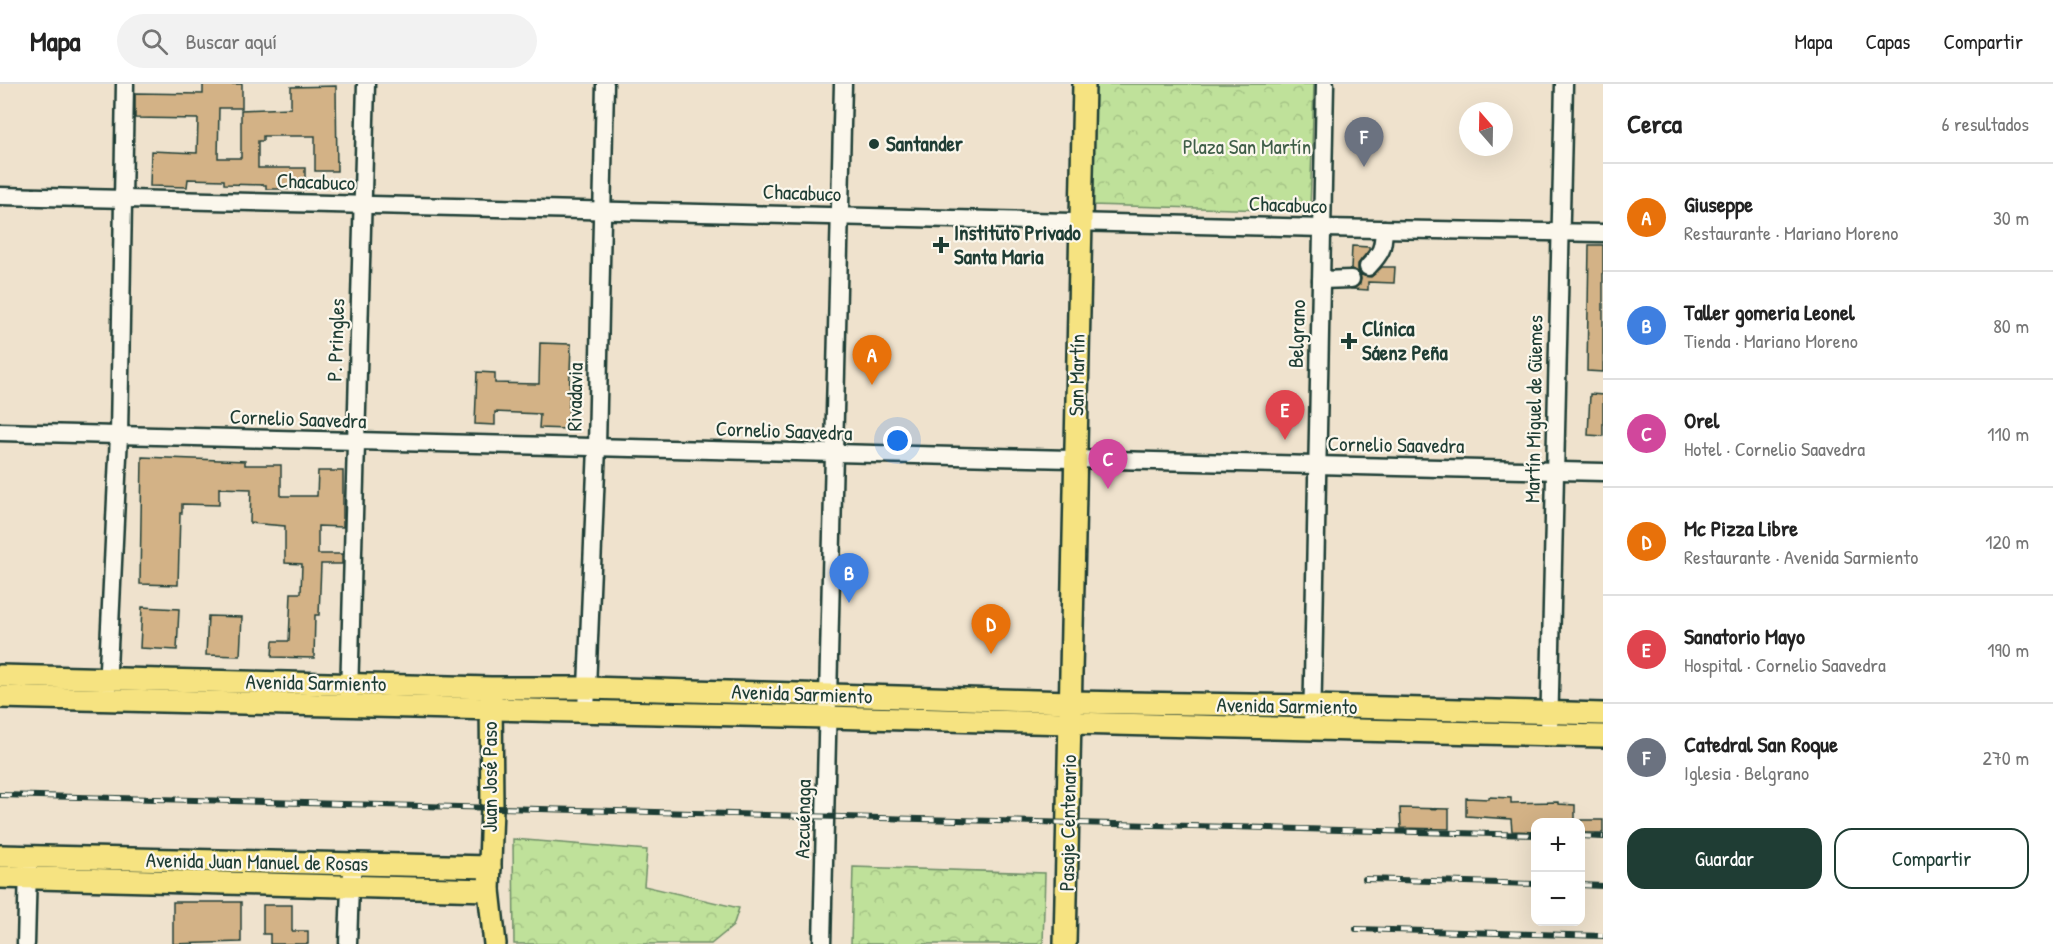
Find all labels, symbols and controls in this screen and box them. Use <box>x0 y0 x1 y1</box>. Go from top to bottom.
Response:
search box <box>117 14 537 68</box>
text: Mapa <box>30 22 81 60</box>
icon: search <box>138 25 171 58</box>
text: Buscar aquí <box>186 26 277 56</box>
text: Mapa <box>1794 27 1832 56</box>
text: Capas <box>1865 27 1910 56</box>
text: Compartir <box>1943 27 2023 56</box>
north arrow <box>1459 102 1513 156</box>
text: Cerca <box>1627 106 1682 141</box>
text: 6 resultados <box>1941 110 2029 137</box>
pin: F <box>1344 118 1384 167</box>
place label: Santander <box>886 129 964 158</box>
park label: Plaza San Martín <box>1183 132 1311 161</box>
marker: Santander <box>867 137 881 151</box>
street label: Chacabuco <box>276 166 356 197</box>
street label: Chacabuco <box>762 177 842 208</box>
street label: Chacabuco <box>1248 189 1328 220</box>
text: Giuseppe <box>1684 189 1753 219</box>
text: A <box>1642 204 1651 231</box>
text: 30 m <box>1993 204 2029 231</box>
place label: Instituto Privado Santa Maria <box>954 218 1081 271</box>
text: Restaurante · Mariano Moreno <box>1684 219 1898 246</box>
marker: Instituto Privado Santa Maria <box>932 236 950 254</box>
text: Taller gomeria Leonel <box>1684 297 1855 327</box>
street label: P. Pringles <box>320 298 351 382</box>
street label: Belgrano <box>1281 299 1312 369</box>
text: B <box>1641 312 1652 339</box>
text: 80 m <box>1993 312 2029 339</box>
place label: Clínica Sáenz Peña <box>1362 314 1448 367</box>
street label: Martín Miguel de Güemes <box>1517 315 1550 503</box>
text: Tienda · Mariano Moreno <box>1684 327 1858 354</box>
marker: Clínica Sáenz Peña <box>1340 332 1358 350</box>
street label: San Martín <box>1061 334 1092 416</box>
pin: A <box>852 336 892 385</box>
street label: Rivadavia <box>559 362 590 432</box>
pin: E <box>1266 390 1304 440</box>
street label: Cornelio Saavedra <box>229 402 367 435</box>
text: Orel <box>1684 405 1719 435</box>
street label: Cornelio Saavedra <box>715 414 853 447</box>
text: C <box>1641 420 1652 447</box>
text: 110 m <box>1987 420 2029 447</box>
your location <box>883 426 912 455</box>
street label: Cornelio Saavedra <box>1327 429 1465 460</box>
text: Hotel · Cornelio Saavedra <box>1684 435 1865 462</box>
pin: C <box>1088 440 1128 489</box>
text: Mc Pizza Libre <box>1684 513 1798 543</box>
text: D <box>1642 528 1651 555</box>
text: 120 m <box>1985 528 2029 555</box>
text: Restaurante · Avenida Sarmiento <box>1684 543 1918 570</box>
pin: B <box>830 554 868 603</box>
pin: D <box>972 604 1010 654</box>
text: Sanatorio Mayo <box>1684 621 1805 651</box>
text: E <box>1642 636 1651 663</box>
text: 190 m <box>1987 636 2029 663</box>
text: Hospital · Cornelio Saavedra <box>1684 651 1886 678</box>
street label: Avenida Sarmiento <box>245 667 387 698</box>
street label: Avenida Sarmiento <box>731 677 873 710</box>
street label: Avenida Sarmiento <box>1216 690 1358 721</box>
street label: Juan José Paso <box>475 721 504 833</box>
text: Catedral San Roque <box>1684 729 1838 759</box>
text: F <box>1643 744 1650 771</box>
text: 270 m <box>1983 744 2029 771</box>
street label: Pasaje Centenario <box>1052 754 1083 892</box>
text: Iglesia · Belgrano <box>1684 759 1809 786</box>
street label: Azcuénaga <box>787 779 818 859</box>
map controls <box>1531 818 1585 926</box>
button: + <box>1531 818 1585 872</box>
button: Guardar <box>1627 828 1822 889</box>
button: Compartir <box>1834 828 2029 889</box>
street label: Avenida Juan Manuel de Rosas <box>146 845 368 878</box>
button: − <box>1531 872 1585 926</box>

